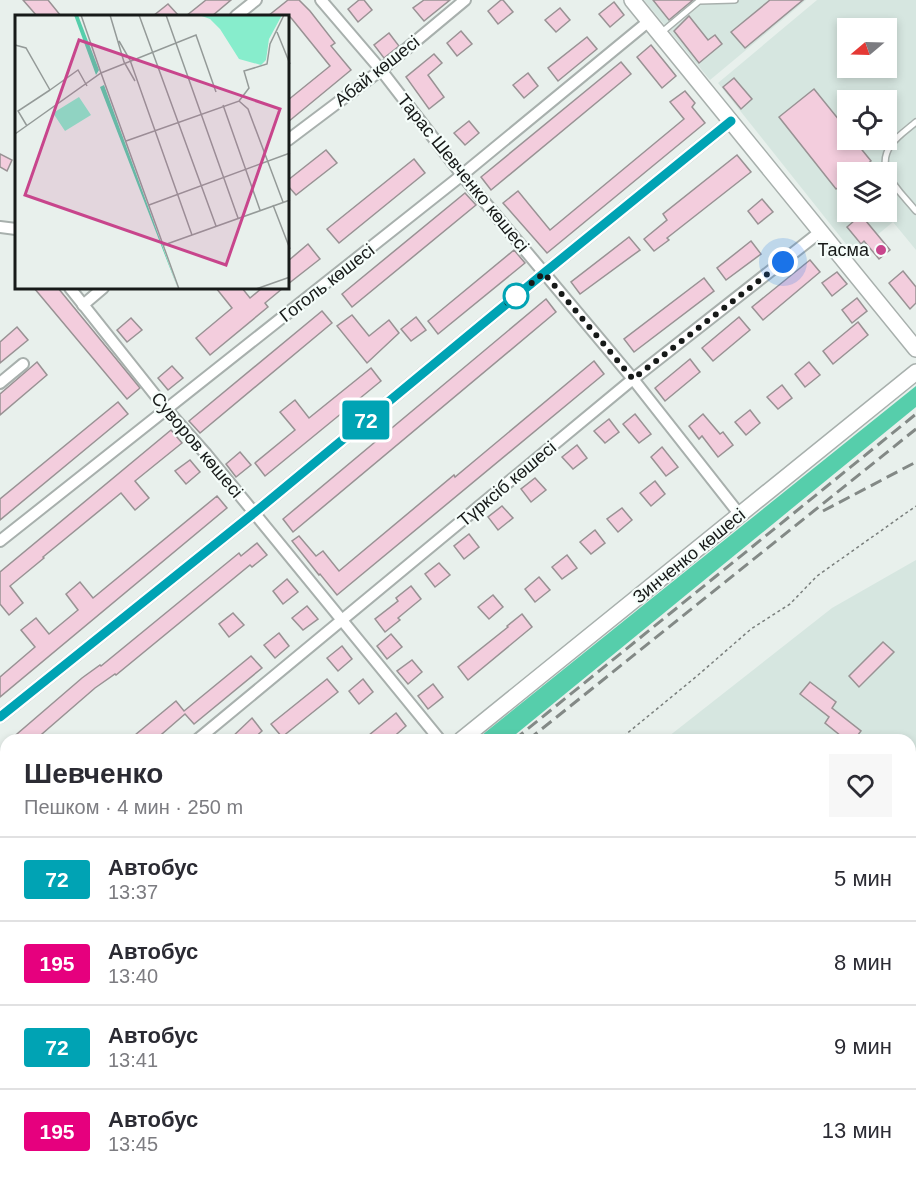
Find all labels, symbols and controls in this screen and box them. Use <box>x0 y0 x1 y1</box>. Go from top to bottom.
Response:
inset map <box>15 15 290 290</box>
north arrow <box>837 18 897 78</box>
map controls <box>837 18 897 222</box>
street label: Абай көшесі <box>331 32 423 110</box>
street label: Тарас Шевченко көшесі <box>393 90 533 256</box>
button: locate <box>837 90 897 150</box>
button: layers <box>837 162 897 222</box>
street label: Гоголь көшесі <box>276 240 378 326</box>
place label: Тасма <box>817 240 870 260</box>
marker: Тасма <box>874 243 888 257</box>
your location <box>768 247 798 277</box>
unlabelled marker <box>503 283 529 309</box>
street label: Суворов көшесі <box>147 388 247 502</box>
line badge: 72 <box>339 400 393 440</box>
text: 72 <box>354 409 378 432</box>
street label: Түрксіб көшесі <box>454 437 560 531</box>
street label: Зинченко көшесі <box>629 505 749 607</box>
button: heart <box>829 754 892 817</box>
text: Шевченко <box>24 758 163 789</box>
text: Пешком · 4 мин · 250 m <box>24 796 243 818</box>
text: Автобус <box>108 855 198 880</box>
text: 5 мин <box>834 866 892 891</box>
text: 72 <box>45 868 69 891</box>
text: 13:37 <box>108 881 158 903</box>
text: Автобус <box>108 939 198 964</box>
text: 8 мин <box>834 950 892 975</box>
text: 195 <box>39 952 75 975</box>
text: 13:40 <box>108 965 158 987</box>
text: Автобус <box>108 1023 198 1048</box>
text: 9 мин <box>834 1034 892 1059</box>
text: 72 <box>45 1036 69 1059</box>
text: 13:41 <box>108 1049 158 1071</box>
text: Автобус <box>108 1107 198 1132</box>
text: 13 мин <box>822 1118 892 1143</box>
text: 195 <box>39 1120 75 1143</box>
text: 13:45 <box>108 1133 158 1155</box>

